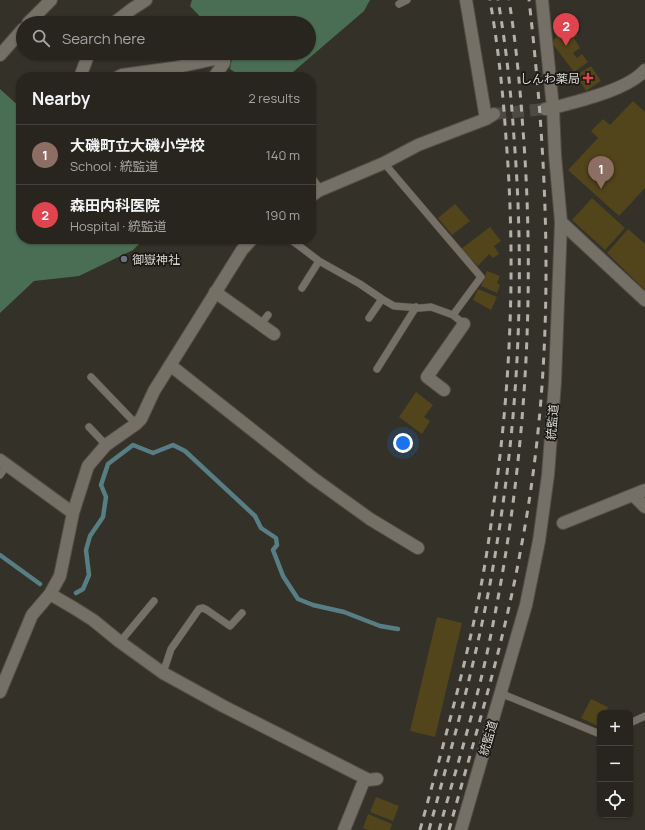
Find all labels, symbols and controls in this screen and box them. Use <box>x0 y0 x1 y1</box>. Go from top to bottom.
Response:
pin: 2 <box>553 13 579 46</box>
search box <box>16 16 316 60</box>
icon: search <box>30 27 52 49</box>
text: Search here <box>62 28 145 49</box>
place label: しんわ薬局 <box>520 70 580 87</box>
marker: しんわ薬局 <box>583 73 593 83</box>
text: Nearby <box>32 87 90 110</box>
text: 2 results <box>248 89 300 107</box>
text: 大磯町立大磯小学校 <box>70 135 205 156</box>
text: 1 <box>42 146 48 164</box>
text: 140 m <box>266 146 300 164</box>
pin: 1 <box>588 156 614 189</box>
text: School · 統監道 <box>70 157 159 175</box>
text: 森田内科医院 <box>70 195 160 216</box>
text: 2 <box>41 206 49 224</box>
text: 190 m <box>265 206 300 224</box>
text: Hospital · 統監道 <box>70 217 167 235</box>
place label: 御嶽神社 <box>132 251 180 268</box>
marker: 御嶽神社 <box>119 254 129 264</box>
street label: 統監道 <box>542 403 562 441</box>
your location <box>393 433 413 453</box>
map controls <box>597 710 633 818</box>
button: + <box>597 710 633 746</box>
street label: 統監道 <box>475 718 501 758</box>
button: − <box>597 746 633 782</box>
button: locate <box>597 782 633 818</box>

